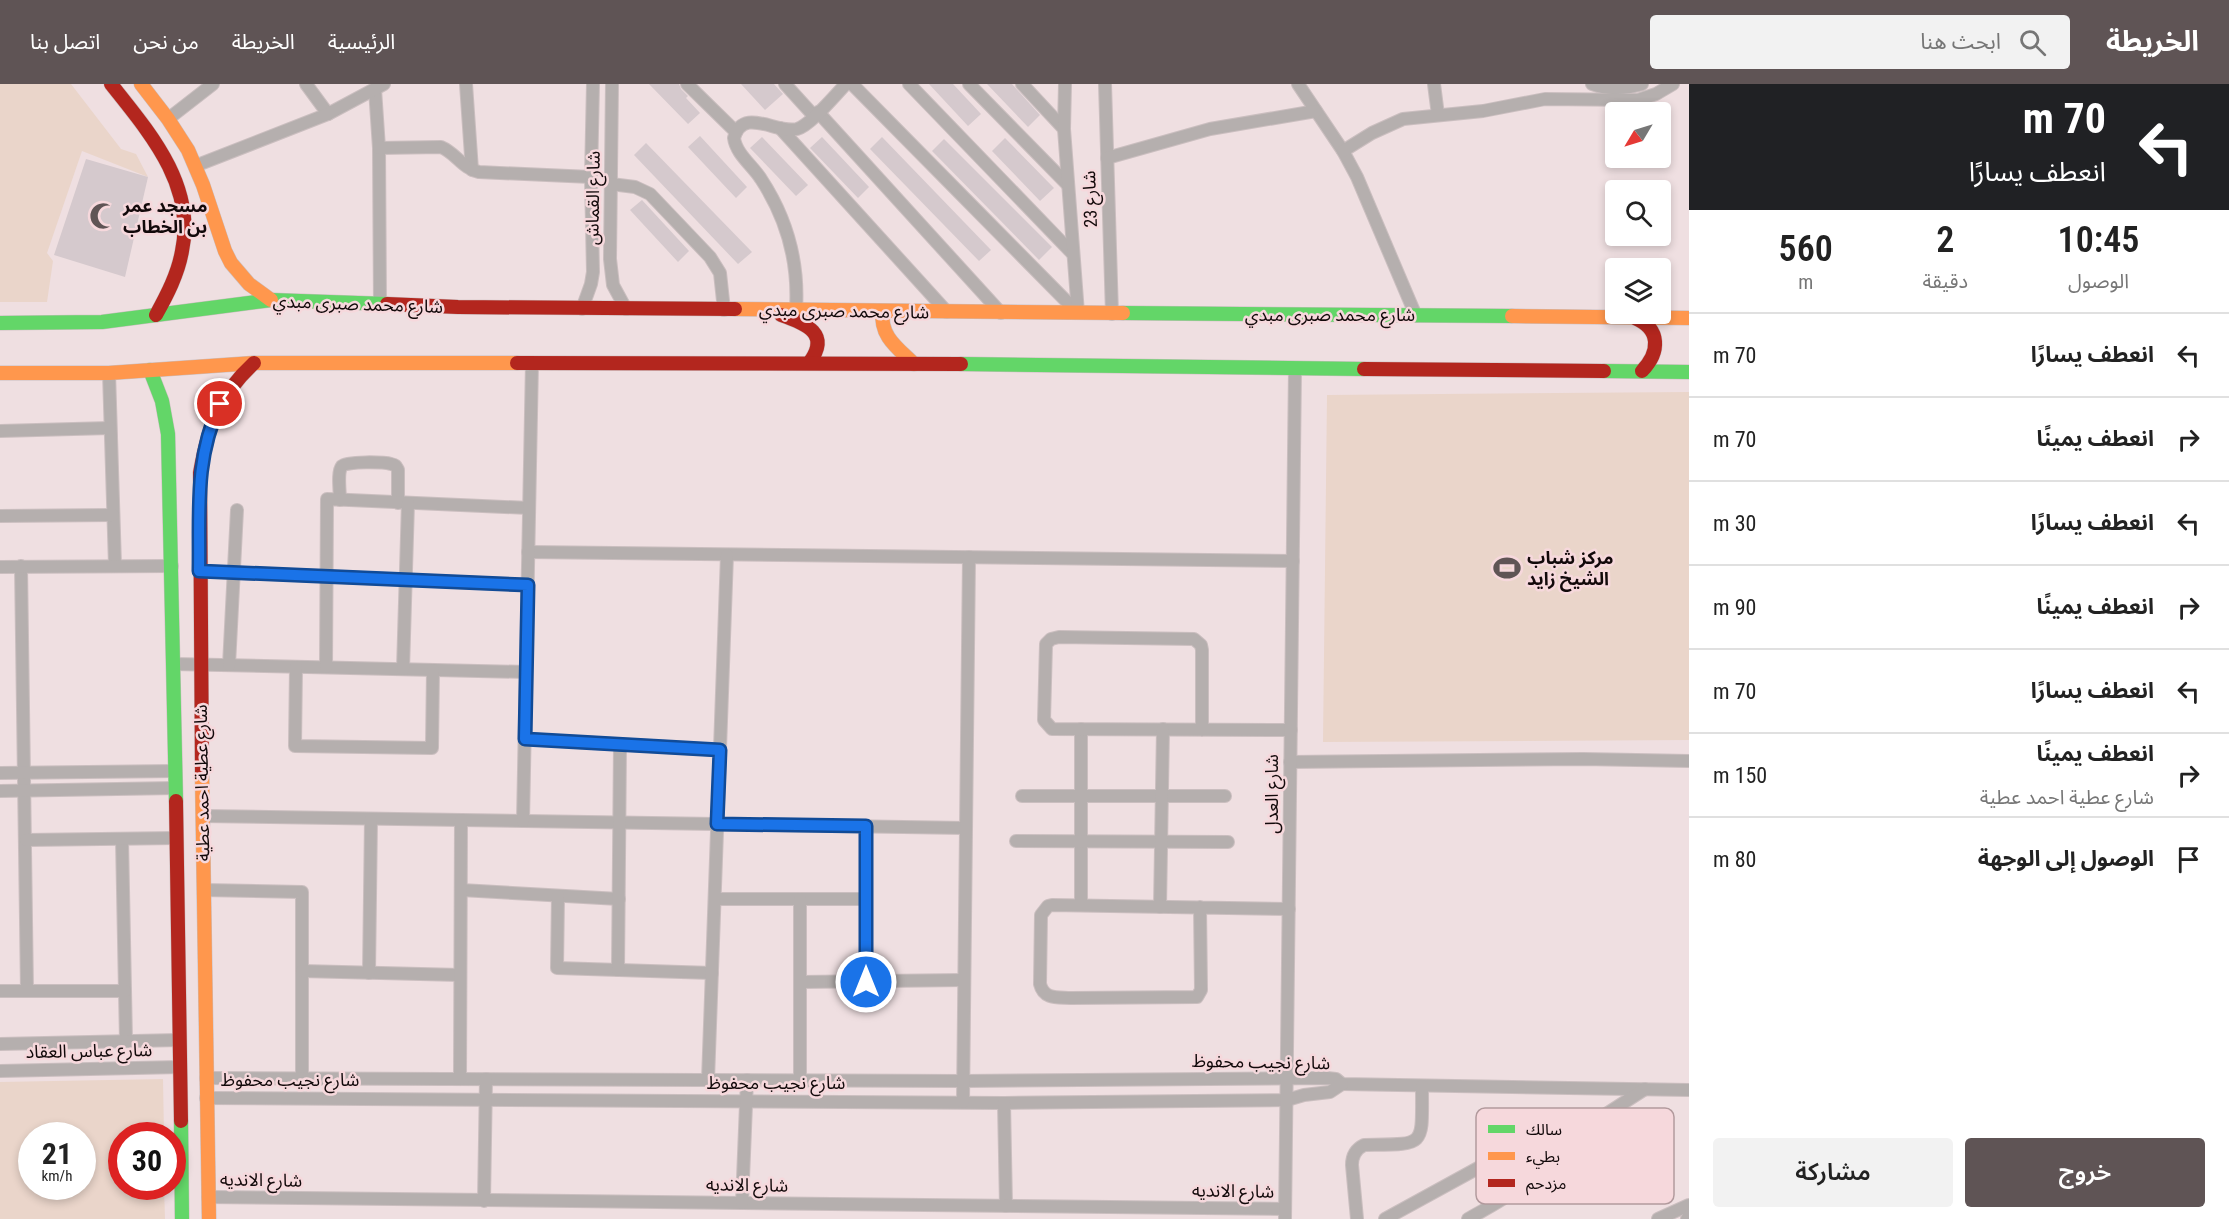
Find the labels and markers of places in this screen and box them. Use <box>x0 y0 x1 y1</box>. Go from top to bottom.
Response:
place label: مسجد عمر بن الخطاب <box>122 195 207 237</box>
mosque icon: مسجد عمر بن الخطاب <box>88 201 118 231</box>
pin <box>194 378 245 429</box>
place label: مركز شباب الشيخ زايد <box>1527 547 1613 592</box>
sports icon: مركز شباب الشيخ زايد <box>1492 553 1522 583</box>

